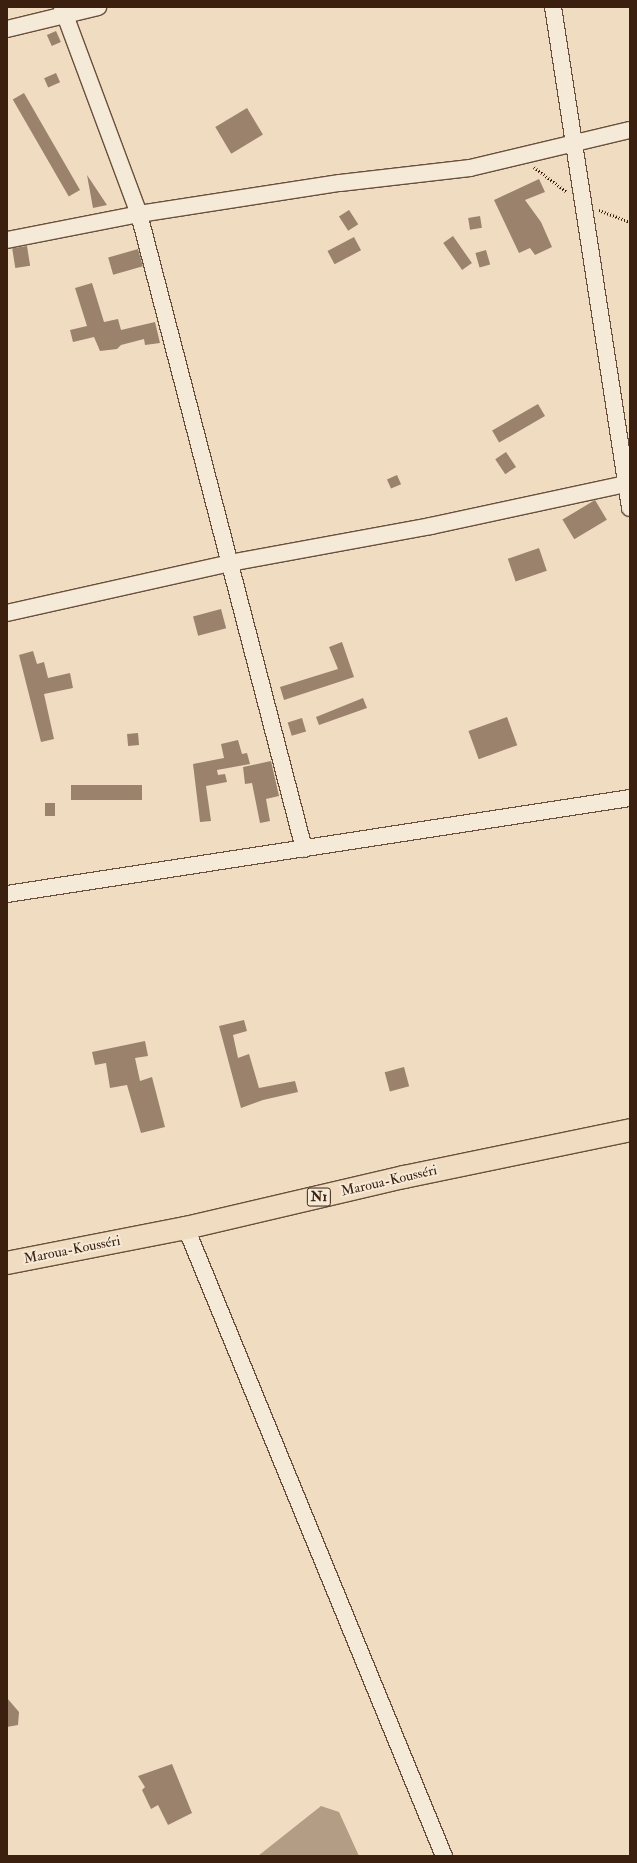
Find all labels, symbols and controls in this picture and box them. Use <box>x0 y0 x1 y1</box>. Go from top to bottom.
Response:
street label: Maroua-Kousséri <box>339 1162 439 1200</box>
road number: N1 <box>306 1186 332 1208</box>
street label: Maroua-Kousséri <box>22 1232 122 1268</box>

